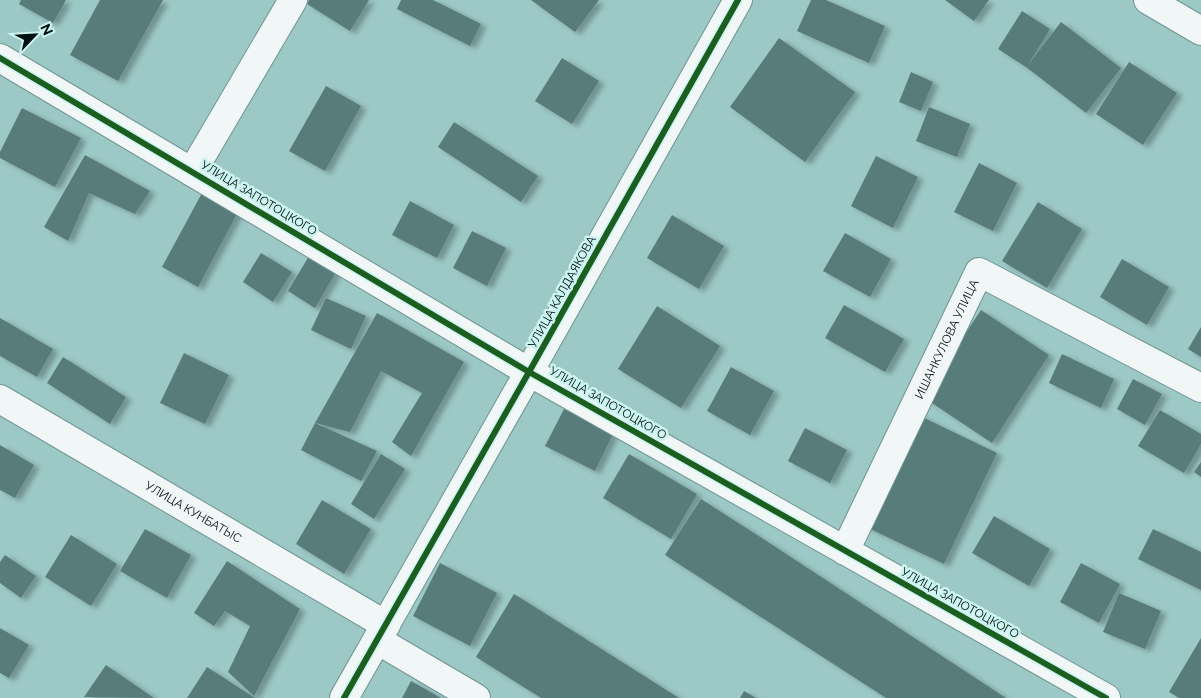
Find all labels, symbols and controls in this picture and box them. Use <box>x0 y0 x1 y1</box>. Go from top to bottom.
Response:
north arrow <box>10 10 60 60</box>
text: N <box>37 21 56 38</box>
street label: УЛИЦА ЗАПОТОЦКОГО <box>198 158 320 238</box>
street label: УЛИЦА КАЛДАЯКОВА <box>525 233 599 351</box>
street label: ИШАНКУЛОВА УЛИЦА <box>912 277 981 401</box>
street label: УЛИЦА ЗАПОТОЦКОГО <box>547 364 669 442</box>
street label: УЛИЦА КУНБАТЫС <box>143 478 244 546</box>
street label: УЛИЦА ЗАПОТОЦКОГО <box>899 565 1021 641</box>

